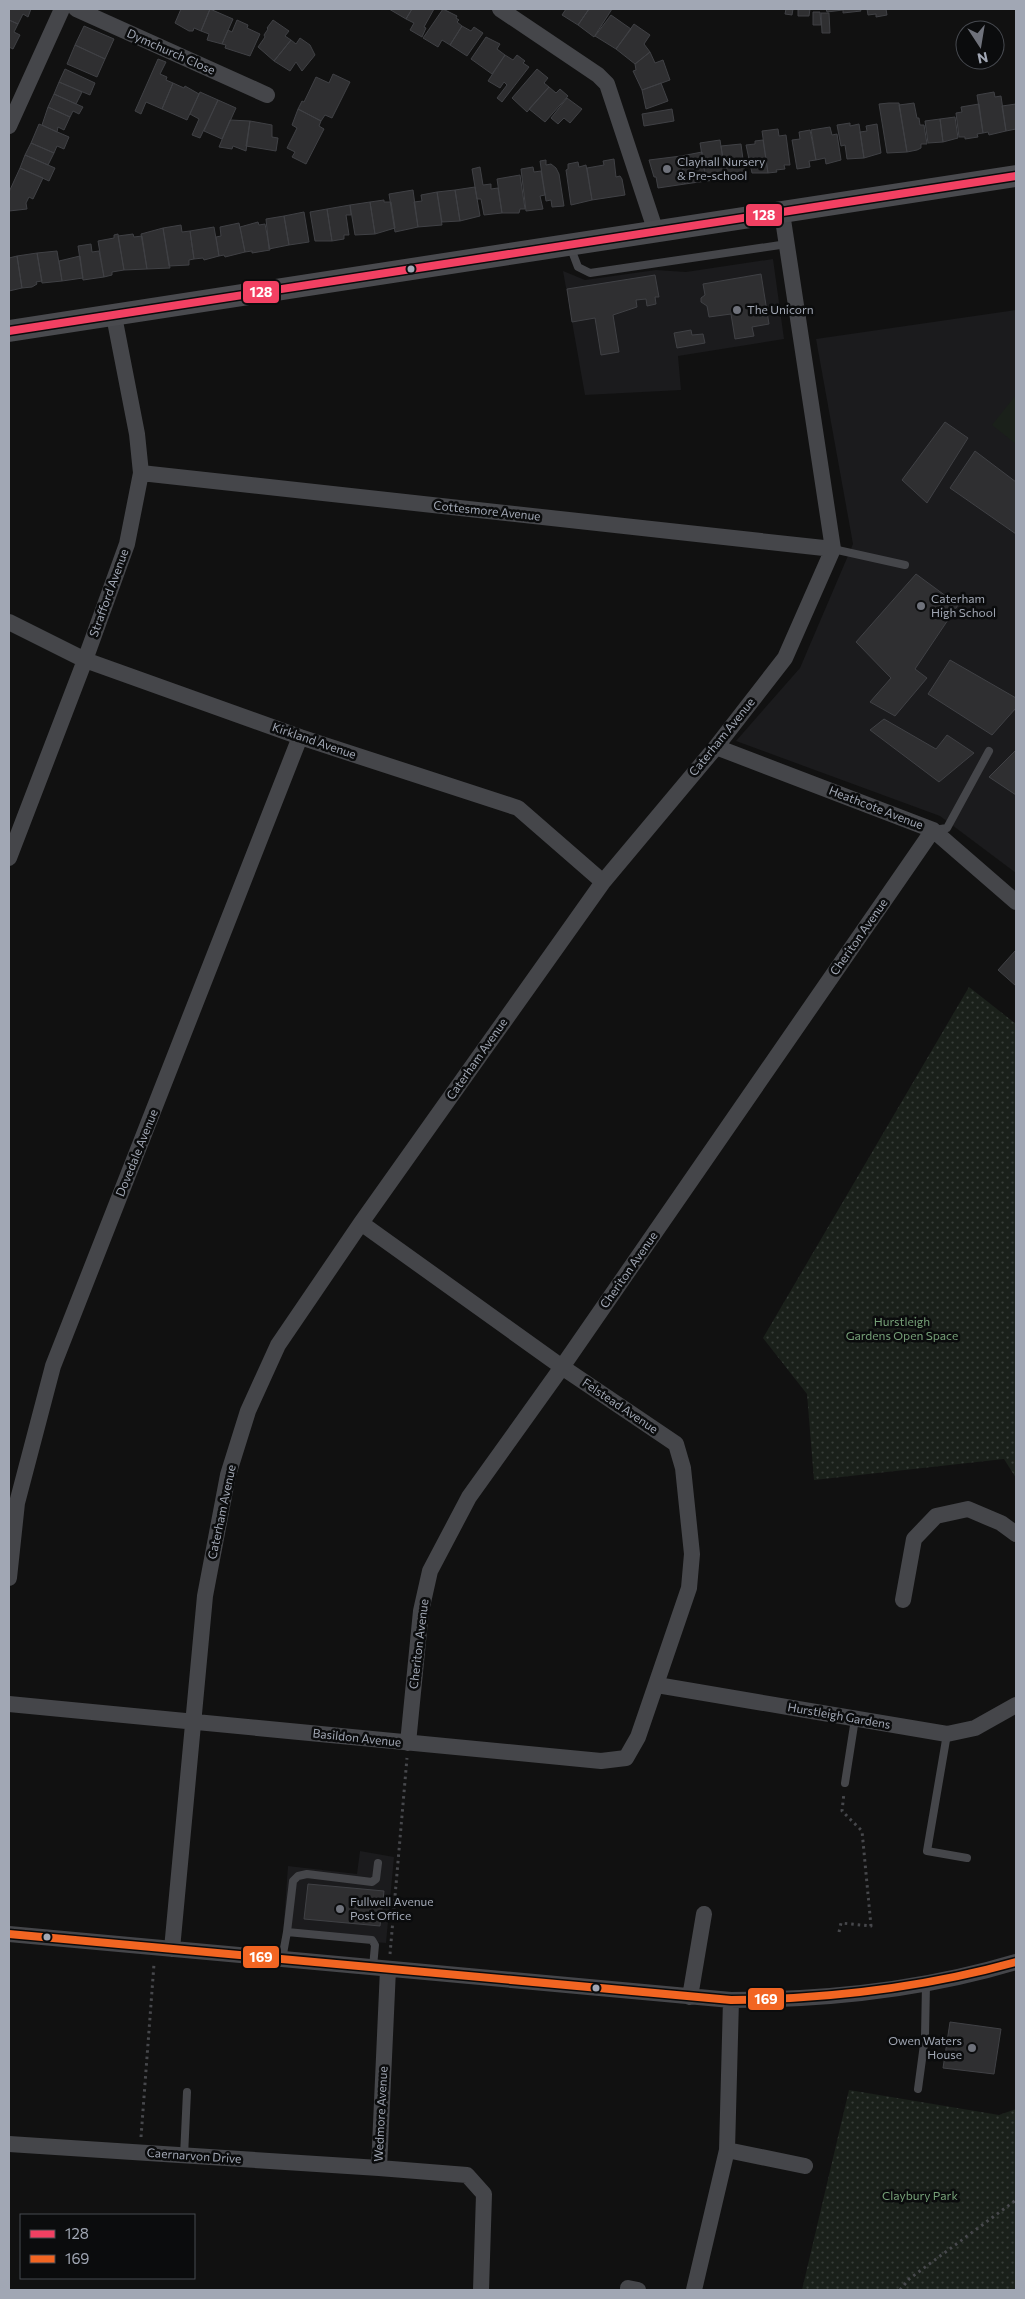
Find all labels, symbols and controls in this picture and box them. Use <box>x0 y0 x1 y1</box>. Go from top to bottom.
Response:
north arrow <box>955 20 1005 70</box>
street label: Dymchurch Close <box>125 25 218 77</box>
text: N <box>976 49 990 68</box>
place label: Clayhall Nursery & Pre-school <box>677 154 765 182</box>
marker: Clayhall Nursery & Pre-school <box>661 163 673 175</box>
line badge: 128 <box>745 203 783 227</box>
text: 128 <box>753 206 776 223</box>
unlabelled marker <box>406 264 416 274</box>
line badge: 128 <box>242 280 280 304</box>
text: 128 <box>250 283 273 300</box>
place label: The Unicorn <box>747 302 814 316</box>
marker: The Unicorn <box>731 304 743 316</box>
street label: Cottesmore Avenue <box>433 497 541 523</box>
street label: Strafford Avenue <box>86 547 130 639</box>
place label: Caterham High School <box>931 591 996 619</box>
marker: Caterham High School <box>915 600 927 612</box>
street label: Caterham Avenue <box>685 695 757 778</box>
street label: Kirkland Avenue <box>271 719 358 761</box>
street label: Heathcote Avenue <box>827 783 925 832</box>
street label: Cheriton Avenue <box>826 895 890 978</box>
street label: Caterham Avenue <box>443 1015 510 1102</box>
street label: Dovedale Avenue <box>112 1107 160 1198</box>
street label: Cheriton Avenue <box>596 1228 660 1311</box>
park label: Hurstleigh Gardens Open Space <box>846 1314 958 1342</box>
street label: Felstead Avenue <box>580 1375 661 1436</box>
street label: Caterham Avenue <box>204 1463 238 1560</box>
street label: Cheriton Avenue <box>406 1598 430 1690</box>
street label: Hurstleigh Gardens <box>787 1699 892 1731</box>
street label: Basildon Avenue <box>312 1725 402 1749</box>
place label: Fullwell Avenue Post Office <box>350 1894 434 1922</box>
marker: Fullwell Avenue Post Office <box>334 1903 346 1915</box>
unlabelled marker <box>42 1932 52 1942</box>
line badge: 169 <box>242 1945 280 1969</box>
text: 169 <box>249 1948 273 1965</box>
unlabelled marker <box>591 1983 601 1993</box>
line badge: 169 <box>747 1987 785 2011</box>
text: 169 <box>754 1990 778 2007</box>
place label: Owen Waters House <box>888 2033 962 2061</box>
marker: Owen Waters House <box>966 2042 978 2054</box>
street label: Wedmore Avenue <box>371 2066 389 2162</box>
street label: Caernarvon Drive <box>146 2145 242 2165</box>
park label: Claybury Park <box>882 2188 958 2202</box>
legend <box>20 2214 195 2279</box>
text: 128 <box>65 2224 89 2242</box>
text: 169 <box>65 2249 89 2267</box>

